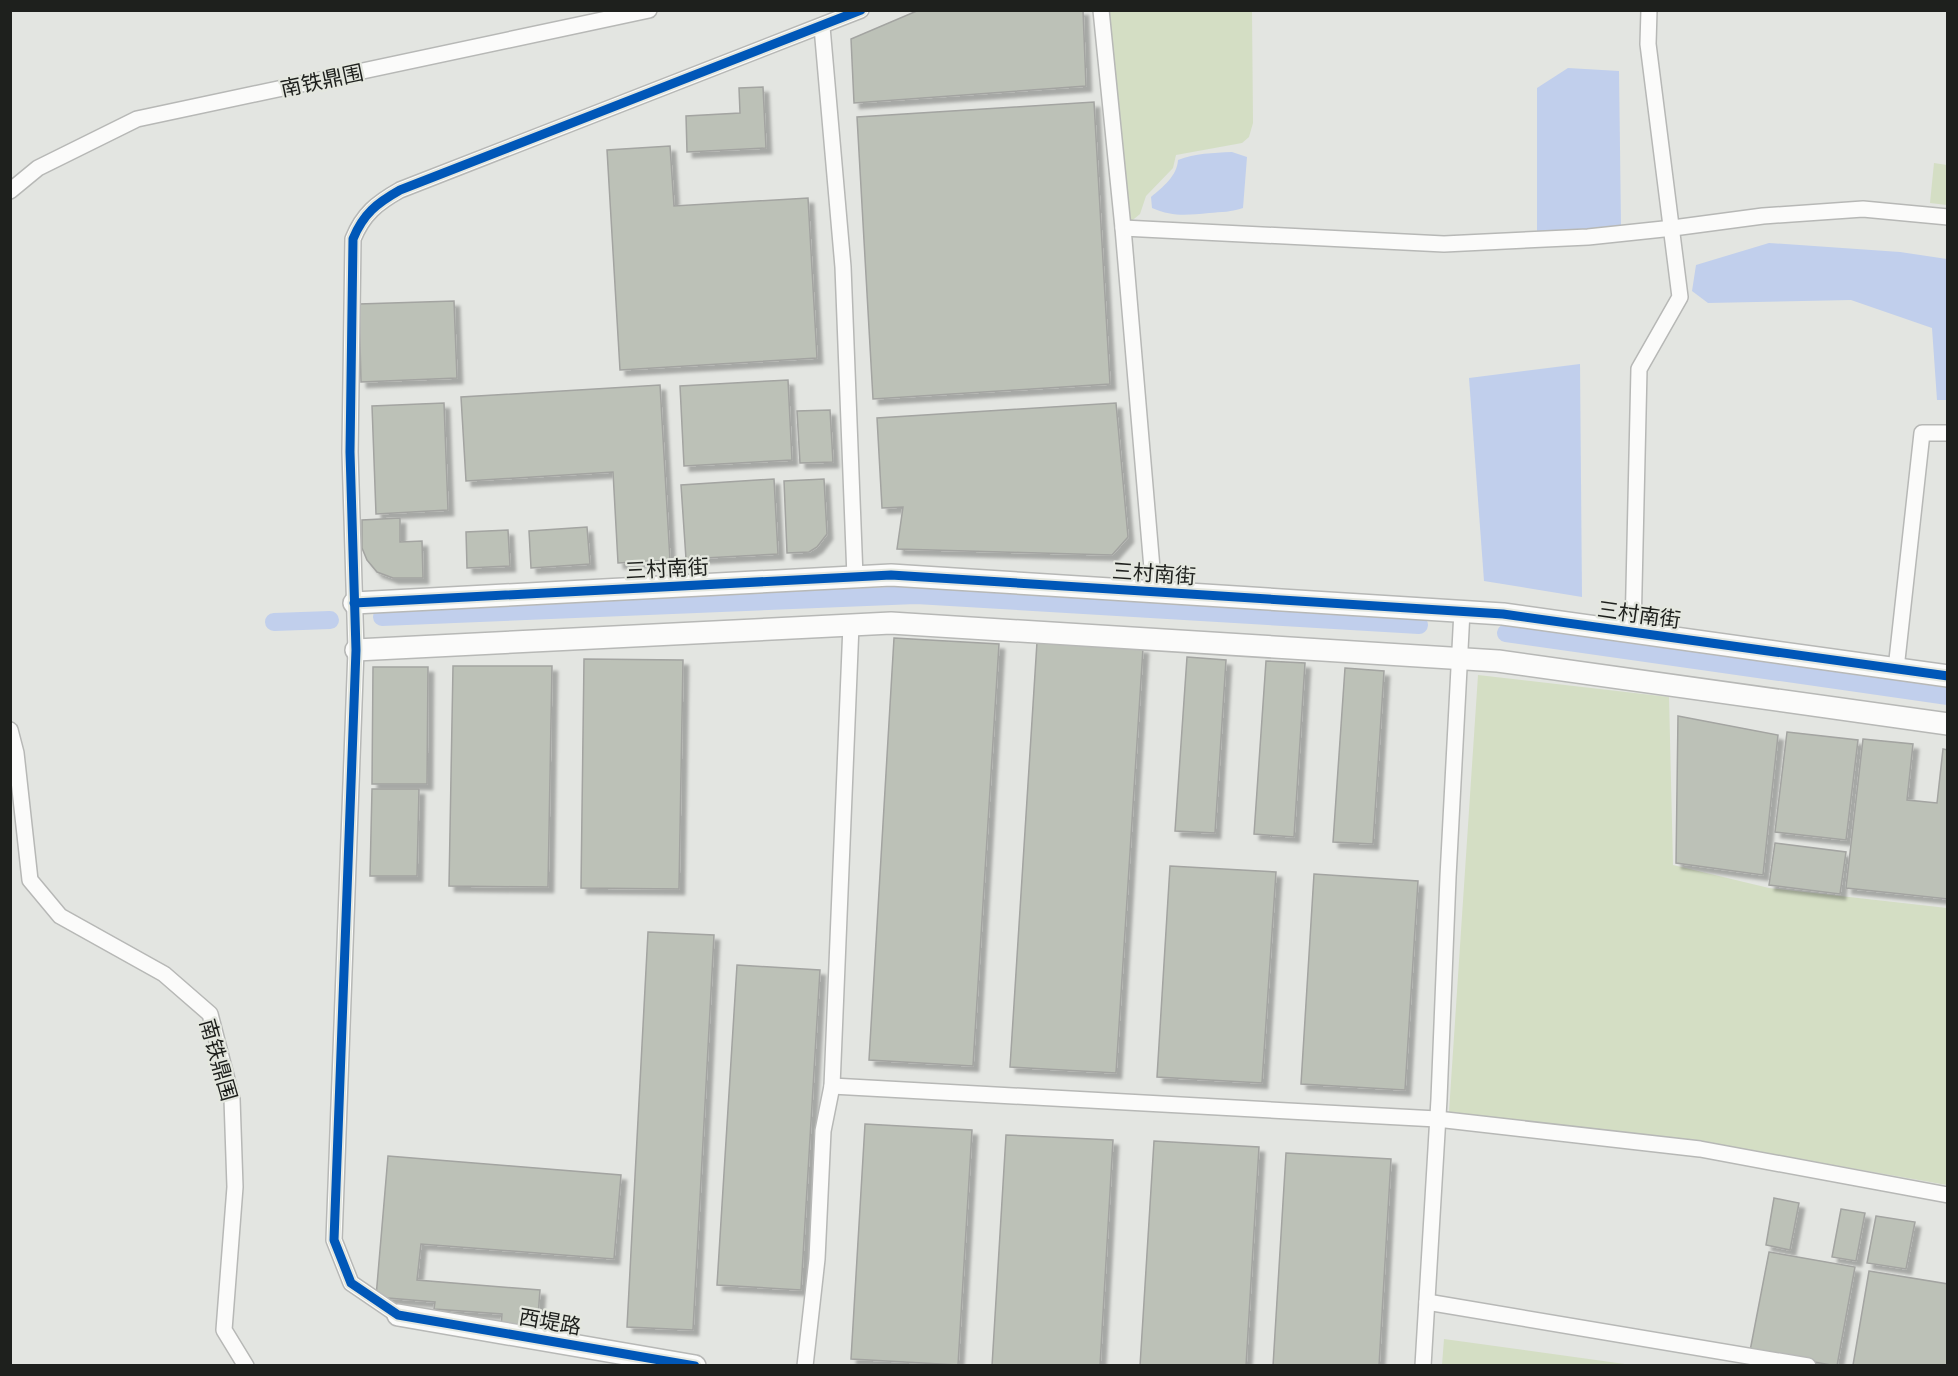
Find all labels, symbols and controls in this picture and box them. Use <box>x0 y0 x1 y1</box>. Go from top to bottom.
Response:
street label: 南铁鼎围 <box>278 61 365 100</box>
street label: 三村南街 <box>624 555 710 582</box>
street label: 三村南街 <box>1111 559 1197 588</box>
street label: 三村南街 <box>1596 597 1682 632</box>
street label: 南铁鼎围 <box>196 1016 241 1103</box>
street label: 西堤路 <box>517 1305 583 1338</box>

